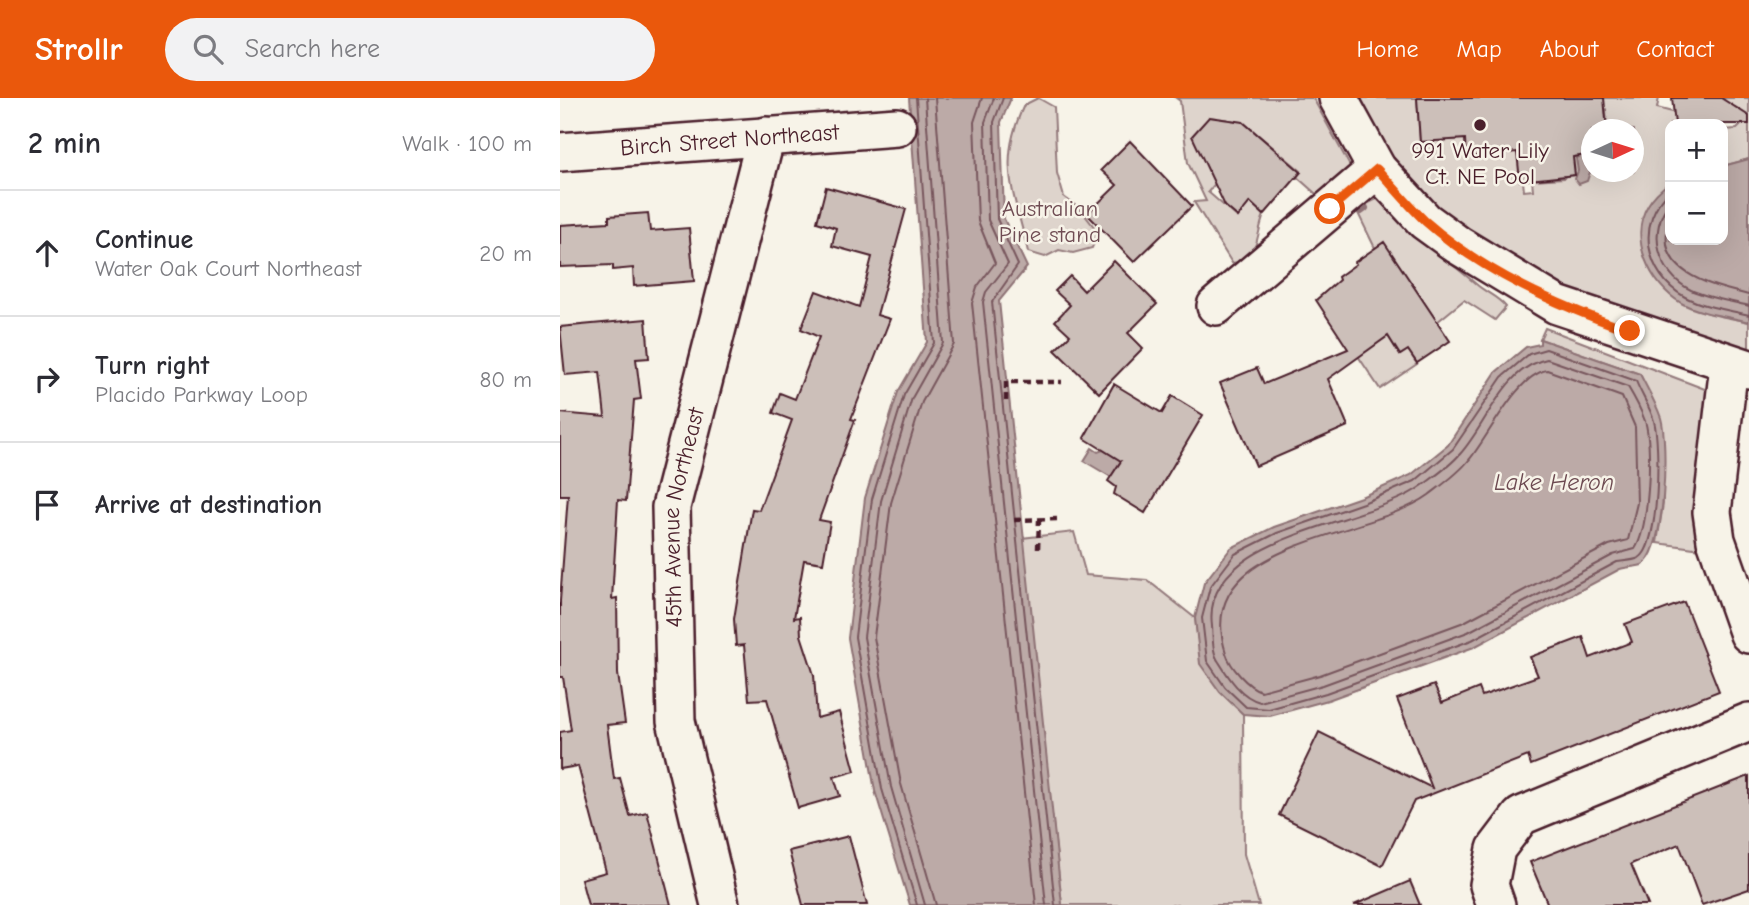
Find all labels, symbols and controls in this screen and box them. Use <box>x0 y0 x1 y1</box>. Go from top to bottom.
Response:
search box <box>165 18 655 81</box>
text: Strollr <box>35 30 123 68</box>
icon: search <box>189 30 227 68</box>
text: Search here <box>245 34 380 64</box>
text: Home <box>1357 35 1418 63</box>
text: Map <box>1456 35 1502 63</box>
text: About <box>1540 35 1598 63</box>
text: Contact <box>1636 35 1714 63</box>
marker: 991 Water Lily Ct. NE Pool <box>1472 117 1488 133</box>
street label: Birch Street Northeast <box>619 118 841 161</box>
north arrow <box>1581 119 1644 182</box>
map controls <box>1665 119 1728 245</box>
button: + <box>1665 119 1728 182</box>
text: 2 min <box>28 126 101 161</box>
text: Walk · 100 m <box>402 130 532 157</box>
place label: 991 Water Lily Ct. NE Pool <box>1411 137 1550 190</box>
button: − <box>1665 182 1728 245</box>
route start <box>1314 193 1345 224</box>
park label: Australian Pine stand <box>999 195 1101 248</box>
text: Continue <box>95 225 193 255</box>
icon: ahead <box>28 234 66 272</box>
text: 20 m <box>479 240 532 267</box>
text: Water Oak Court Northeast <box>95 255 361 282</box>
route end <box>1614 315 1645 346</box>
text: Turn right <box>95 351 209 381</box>
icon: right <box>28 360 66 398</box>
text: 80 m <box>479 366 532 393</box>
text: Placido Parkway Loop <box>95 381 308 408</box>
street label: 45th Avenue Northeast <box>658 403 710 628</box>
water label: Lake Heron <box>1494 468 1614 496</box>
icon: arrive <box>28 486 66 524</box>
text: Arrive at destination <box>95 490 322 520</box>

